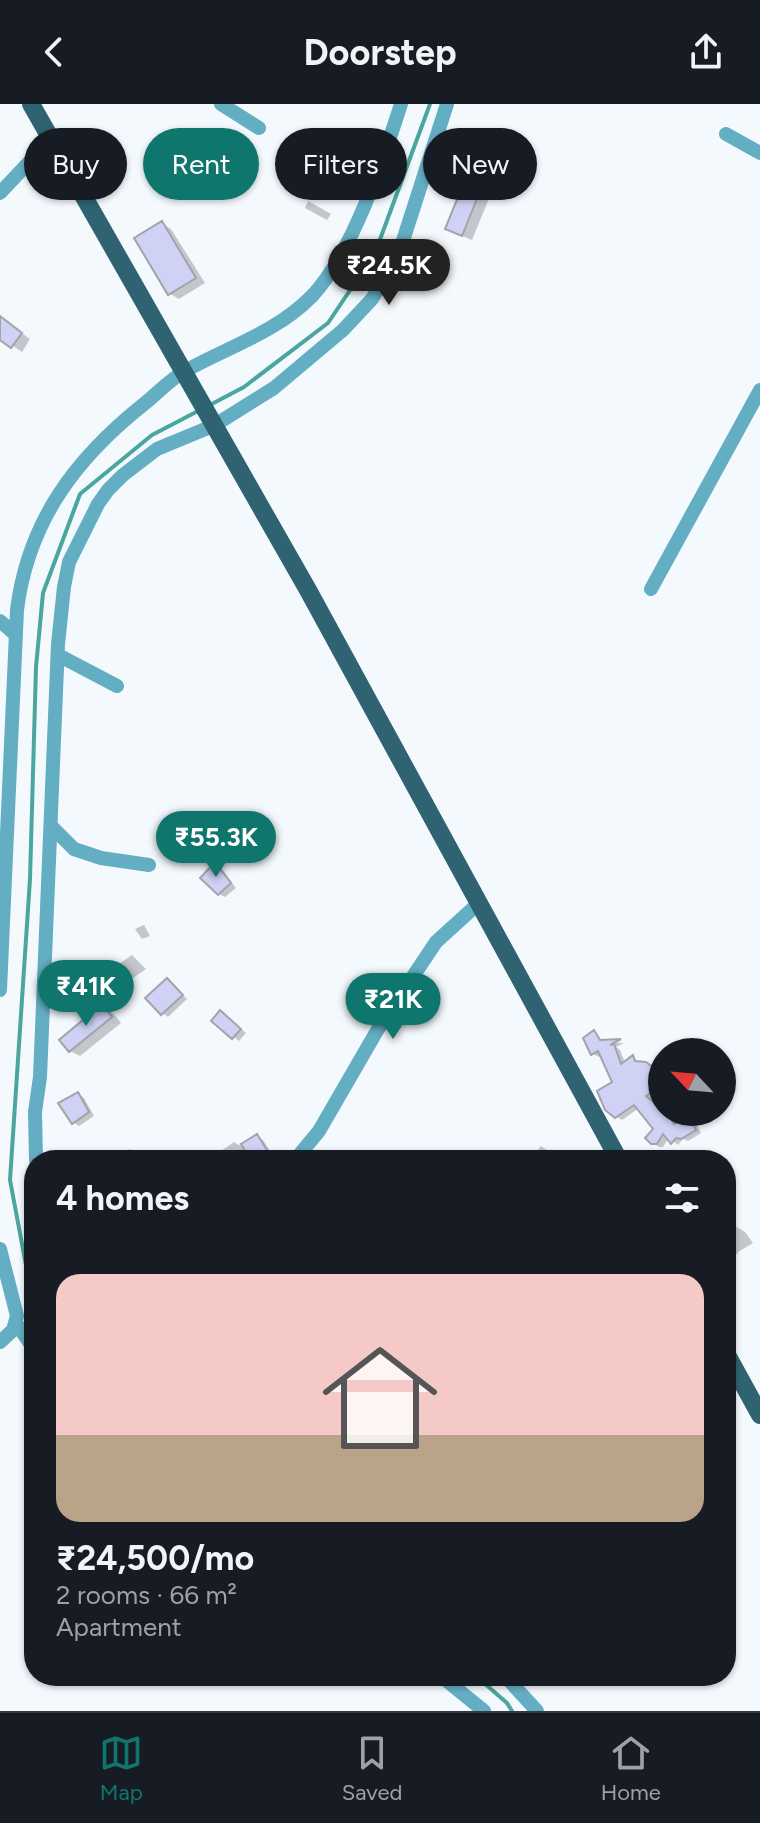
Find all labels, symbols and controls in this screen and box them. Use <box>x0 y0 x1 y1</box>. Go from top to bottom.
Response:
icon: back <box>32 30 76 74</box>
icon: share <box>684 30 728 74</box>
text: Doorstep <box>303 31 457 74</box>
chip: Buy <box>24 128 127 200</box>
chip: Rent <box>143 128 259 200</box>
chip: Filters <box>275 128 407 200</box>
chip: New <box>423 128 537 200</box>
pin: ₹24.5K <box>324 239 454 307</box>
text: ₹24.5K <box>346 249 432 281</box>
pin: ₹55.3K <box>151 811 281 879</box>
text: ₹55.3K <box>174 821 258 853</box>
pin: ₹41K <box>39 960 133 1028</box>
text: ₹41K <box>56 970 116 1002</box>
pin: ₹21K <box>346 973 440 1041</box>
text: ₹21K <box>364 983 422 1015</box>
north arrow <box>648 1038 736 1126</box>
map controls <box>648 1038 736 1126</box>
icon: filters <box>660 1176 704 1220</box>
text: 4 homes <box>56 1178 189 1219</box>
icon: home <box>308 1326 452 1470</box>
text: ₹24,500/mo <box>56 1538 254 1579</box>
text: 2 rooms · 66 m² <box>56 1579 237 1611</box>
text: Apartment <box>56 1611 182 1643</box>
tab: Map <box>99 1731 143 1806</box>
tab: Saved <box>342 1731 402 1806</box>
tab: Home <box>601 1731 661 1806</box>

